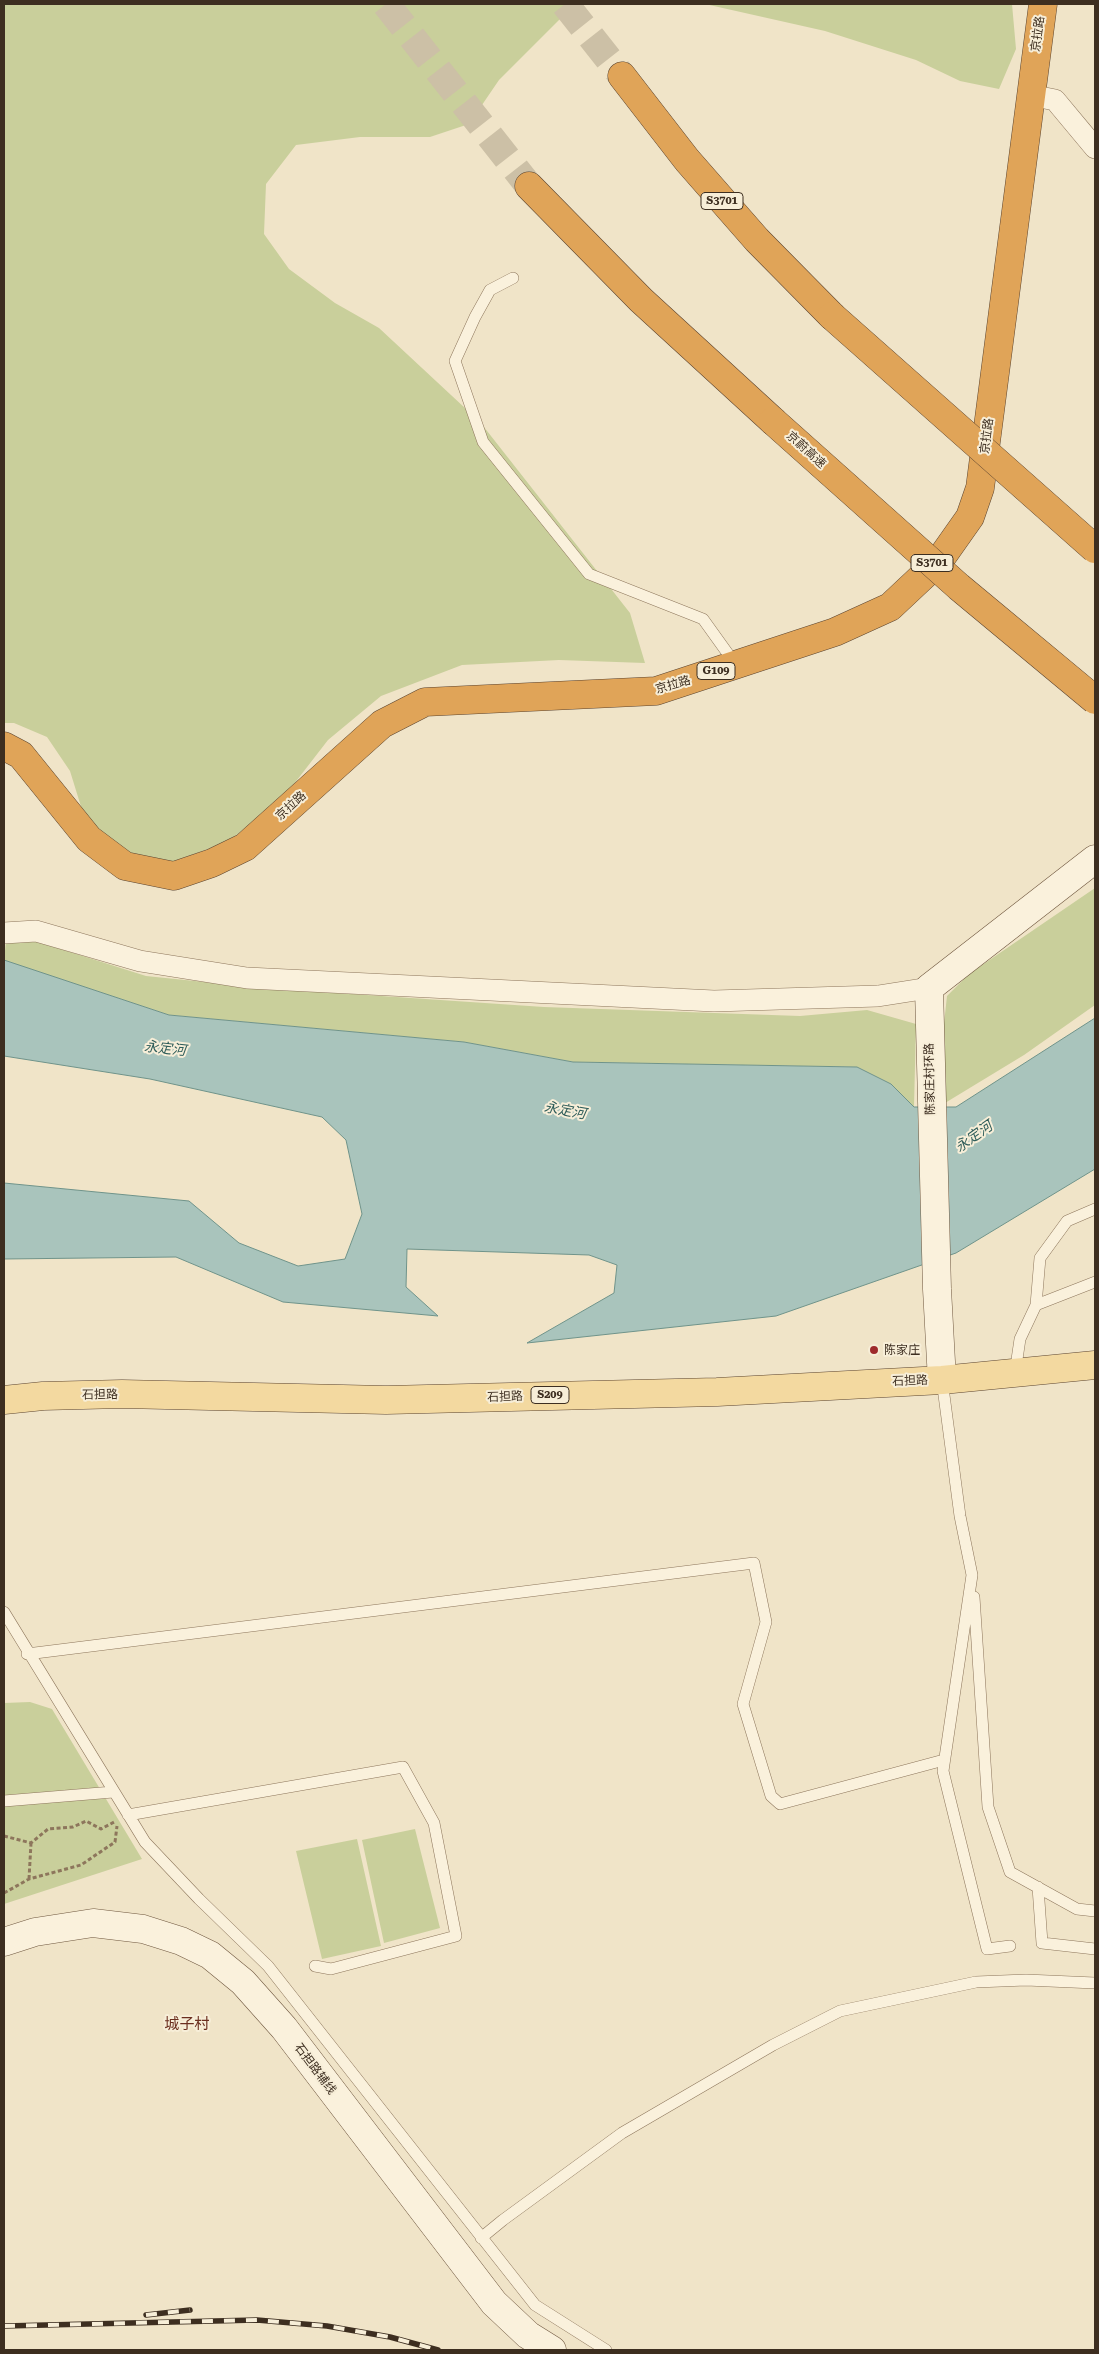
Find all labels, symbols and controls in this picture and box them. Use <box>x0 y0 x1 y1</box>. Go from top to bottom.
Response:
street label: 京拉路 <box>1028 15 1048 53</box>
road number: S3701 <box>701 192 743 210</box>
street label: 京拉路 <box>978 417 996 455</box>
street label: 京蔚高速 <box>783 429 829 471</box>
road number: S3701 <box>911 554 953 572</box>
road number: G109 <box>697 662 735 679</box>
street label: 京拉路 <box>654 673 692 697</box>
street label: 京拉路 <box>273 789 309 823</box>
water label: 永定河 <box>143 1038 187 1060</box>
street label: 陈家庄村环路 <box>922 1043 938 1115</box>
water label: 永定河 <box>543 1099 587 1123</box>
water label: 永定河 <box>952 1118 996 1156</box>
place label: 陈家庄 <box>884 1343 920 1357</box>
marker: 陈家庄 <box>868 1344 880 1356</box>
street label: 石担路 <box>892 1373 928 1389</box>
road number: S209 <box>531 1386 569 1404</box>
street label: 石担路 <box>82 1387 118 1403</box>
street label: 石担路 <box>487 1389 523 1405</box>
district label: 城子村 <box>165 2016 209 2034</box>
street label: 石担路辅线 <box>291 2041 339 2097</box>

